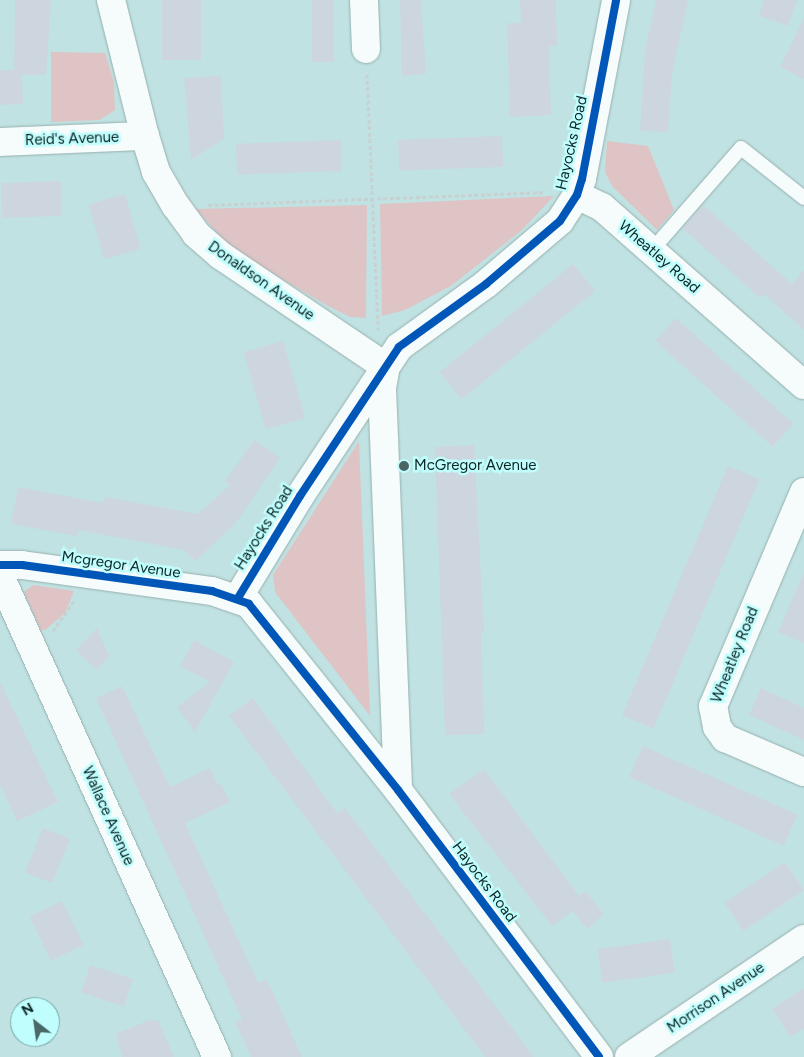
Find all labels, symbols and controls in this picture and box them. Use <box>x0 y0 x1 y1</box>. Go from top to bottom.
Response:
street label: Hayocks Road <box>552 94 592 192</box>
street label: Reid's Avenue <box>25 128 119 150</box>
street label: Wheatley Road <box>615 217 703 297</box>
street label: Donaldson Avenue <box>204 238 318 324</box>
place label: McGregor Avenue <box>414 457 536 475</box>
marker: McGregor Avenue <box>398 460 410 472</box>
street label: Hayocks Road <box>231 483 297 573</box>
street label: Mcgregor Avenue <box>60 548 182 582</box>
street label: Wheatley Road <box>708 604 762 706</box>
street label: Wallace Avenue <box>78 764 138 868</box>
street label: Hayocks Road <box>448 838 520 926</box>
street label: Morrison Avenue <box>664 959 768 1037</box>
north arrow <box>10 997 60 1047</box>
text: N <box>19 999 37 1020</box>

